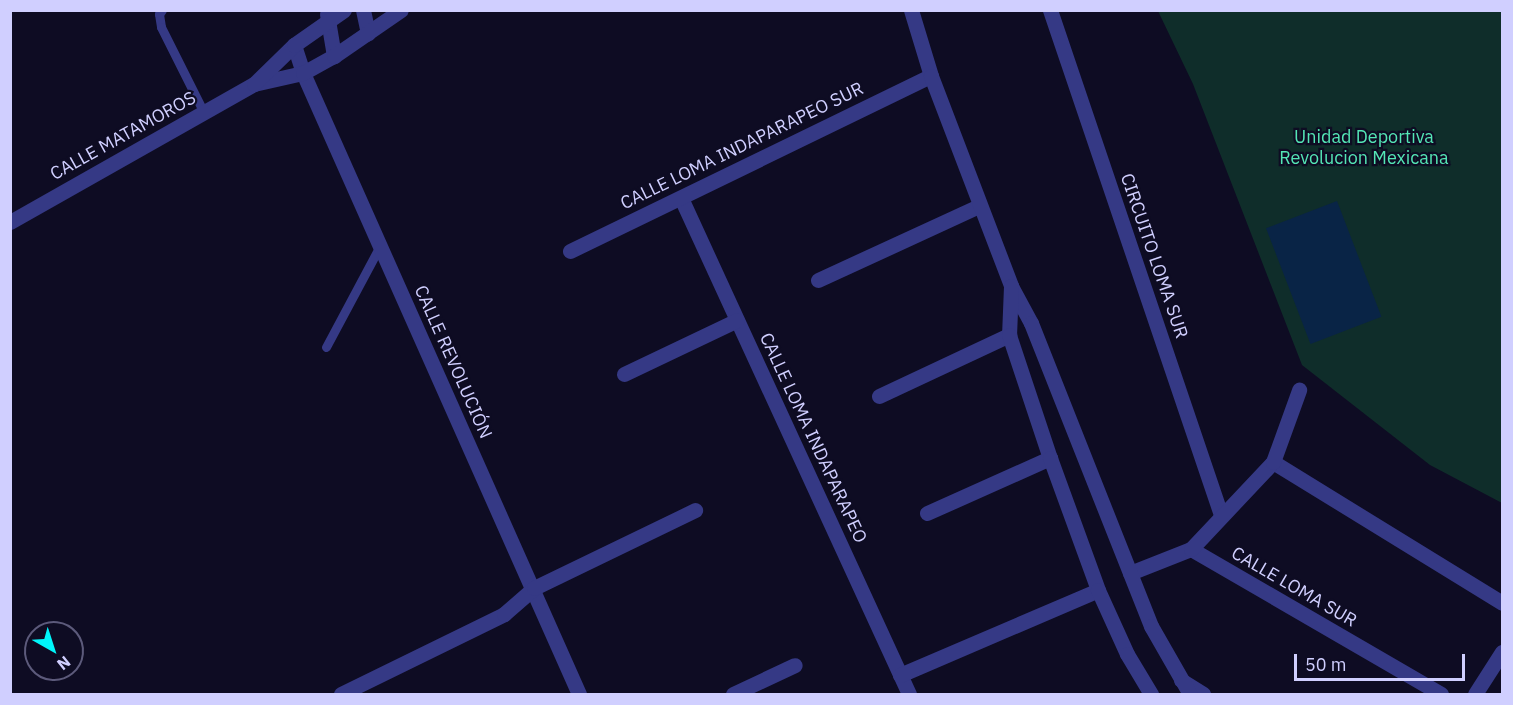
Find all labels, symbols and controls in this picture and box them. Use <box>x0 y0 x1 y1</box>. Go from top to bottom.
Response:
street label: CALLE LOMA INDAPARAPEO SUR <box>617 78 867 214</box>
street label: CALLE MATAMOROS <box>46 87 200 185</box>
park label: Unidad Deportiva Revolucion Mexicana <box>1279 127 1449 170</box>
street label: CIRCUITO LOMA SUR <box>1116 171 1192 341</box>
street label: CALLE REVOLUCIÓN <box>409 282 497 442</box>
street label: CALLE LOMA INDAPARAPEO <box>755 330 871 546</box>
street label: CALLE LOMA SUR <box>1227 542 1361 632</box>
north arrow <box>24 621 84 681</box>
scale bar <box>1297 642 1468 680</box>
text: N <box>53 652 75 675</box>
text: 50 m <box>1305 653 1347 676</box>

